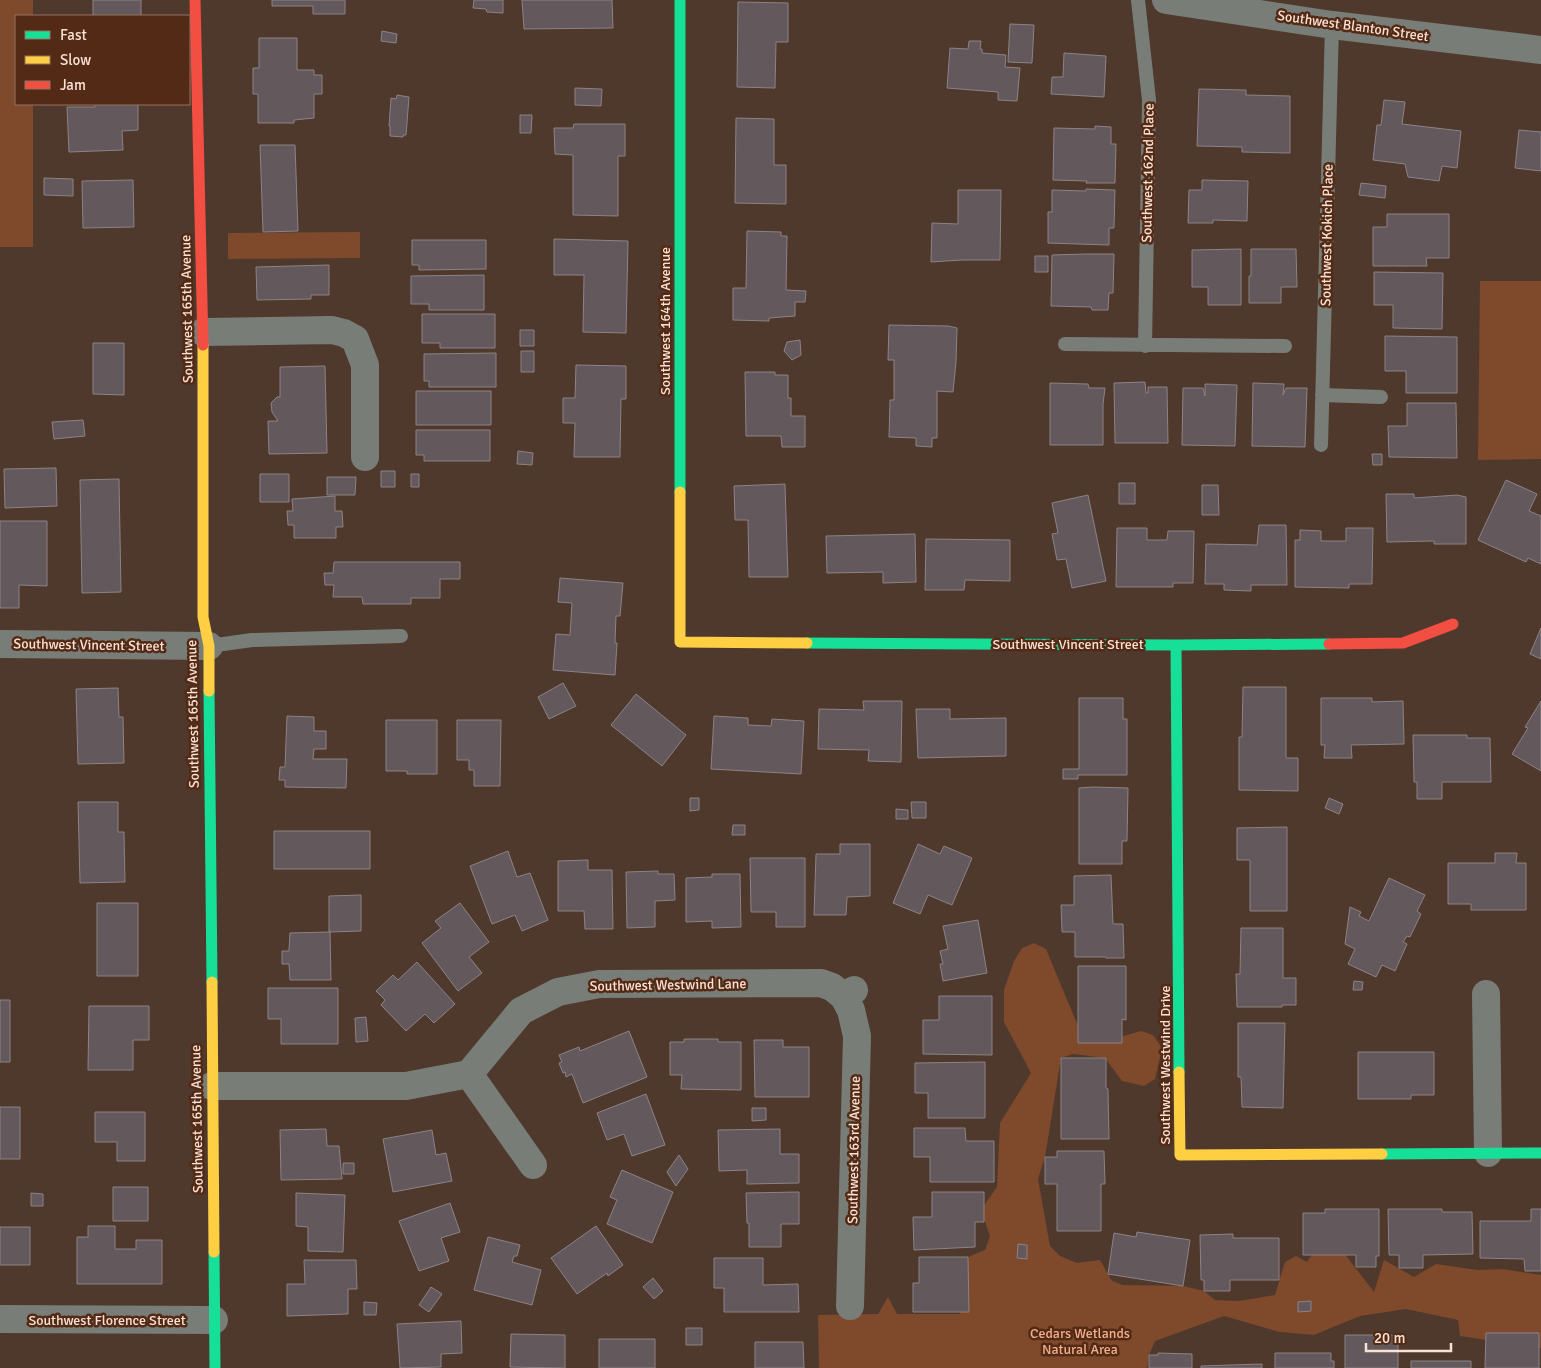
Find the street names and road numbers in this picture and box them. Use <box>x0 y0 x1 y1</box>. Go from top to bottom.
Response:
street label: Southwest Blanton Street <box>1276 7 1430 45</box>
street label: Southwest 162nd Place <box>1138 103 1158 243</box>
street label: Southwest Kokich Place <box>1317 164 1337 306</box>
street label: Southwest 165th Avenue <box>177 235 197 383</box>
street label: Southwest 164th Avenue <box>657 247 674 395</box>
street label: Southwest Vincent Street <box>13 635 165 655</box>
street label: Southwest Vincent Street <box>992 636 1144 653</box>
street label: Southwest 165th Avenue <box>183 640 203 788</box>
street label: Southwest Westwind Lane <box>590 975 746 995</box>
street label: Southwest Westwind Drive <box>1157 985 1174 1145</box>
street label: Southwest 165th Avenue <box>187 1045 207 1193</box>
street label: Southwest 163rd Avenue <box>844 1076 864 1224</box>
street label: Southwest Florence Street <box>28 1312 186 1329</box>

